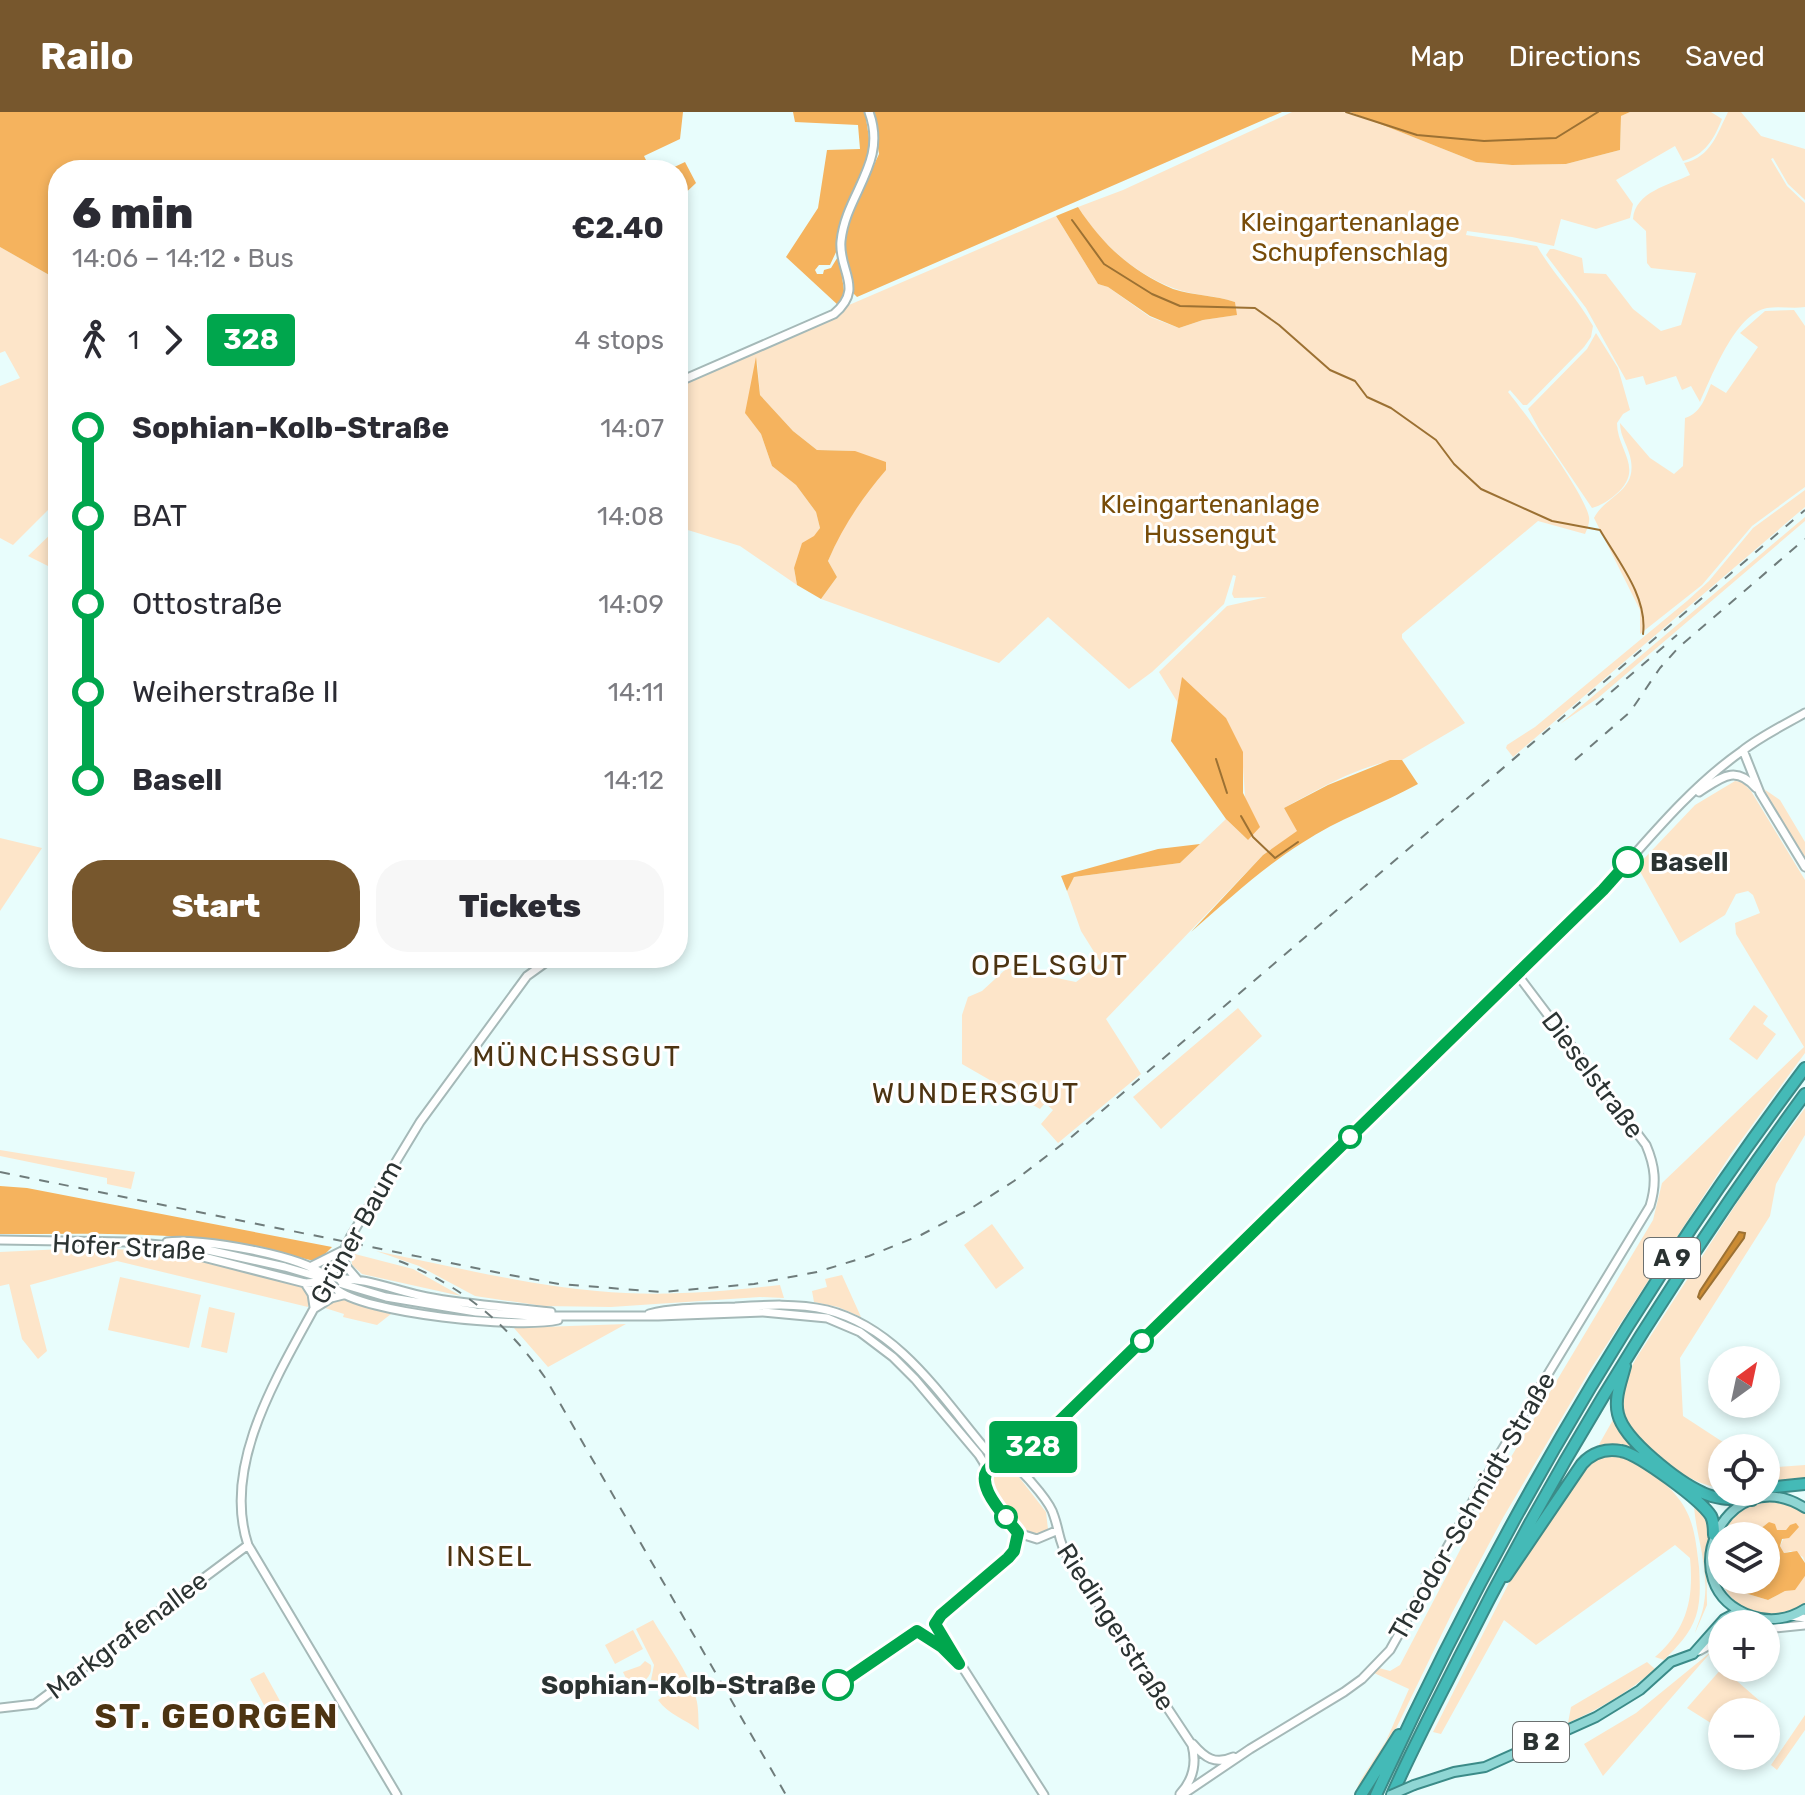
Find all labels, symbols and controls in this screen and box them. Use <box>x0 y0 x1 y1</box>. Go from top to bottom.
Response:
text: Railo <box>40 33 134 79</box>
text: Map <box>1410 40 1464 73</box>
text: Directions <box>1508 40 1641 73</box>
text: Saved <box>1685 40 1765 73</box>
text: 6 min <box>72 187 193 239</box>
park label: Kleingartenanlage Schupfenschlag <box>1240 207 1460 268</box>
text: €2.40 <box>572 210 664 246</box>
text: 14:06 – 14:12 · Bus <box>72 243 294 274</box>
icon: walk <box>72 318 116 362</box>
icon: forward <box>151 318 195 362</box>
text: 328 <box>223 323 279 356</box>
text: 1 <box>128 325 139 356</box>
text: 4 stops <box>574 325 664 356</box>
text: Sophian-Kolb-Straße <box>132 410 449 446</box>
text: 14:07 <box>600 413 664 444</box>
park label: Kleingartenanlage Hussengut <box>1100 489 1320 550</box>
text: BAT <box>132 498 187 534</box>
text: 14:08 <box>597 501 664 532</box>
text: Ottostraße <box>132 586 282 622</box>
text: 14:09 <box>598 589 664 620</box>
text: Weiherstraße II <box>132 674 339 710</box>
text: 14:11 <box>608 677 664 708</box>
text: Basell <box>132 762 222 798</box>
text: 14:12 <box>604 765 664 796</box>
marker: Basell <box>1613 847 1643 877</box>
place label: Basell <box>1650 847 1728 878</box>
button: Start <box>72 860 360 952</box>
button: Tickets <box>376 860 664 952</box>
district label: OPELSGUT <box>971 949 1129 982</box>
street label: Dieselstraße <box>1535 1006 1650 1145</box>
district label: MÜNCHSSGUT <box>472 1040 682 1073</box>
district label: WUNDERSGUT <box>872 1077 1080 1110</box>
unlabelled marker <box>1339 1126 1361 1148</box>
street label: Grüner Baum <box>304 1155 409 1310</box>
street label: Hofer Straße <box>52 1228 206 1267</box>
road number: A 9 <box>1644 1238 1700 1278</box>
unlabelled marker <box>1131 1330 1153 1352</box>
north arrow <box>1708 1346 1780 1418</box>
map controls <box>1708 1346 1780 1770</box>
street label: Theodor-Schmidt-Straße <box>1383 1367 1562 1646</box>
line badge: 328 <box>987 1421 1079 1473</box>
text: 328 <box>1005 1430 1061 1463</box>
button: locate <box>1708 1434 1780 1506</box>
unlabelled marker <box>995 1506 1017 1528</box>
button: layers <box>1708 1522 1780 1594</box>
street label: Riedingerstraße <box>1050 1538 1181 1717</box>
district label: INSEL <box>446 1540 534 1573</box>
street label: Markgrafenallee <box>41 1565 214 1706</box>
button: + <box>1708 1610 1780 1682</box>
place label: Sophian-Kolb-Straße <box>541 1670 816 1701</box>
marker: Sophian-Kolb-Straße <box>823 1670 853 1700</box>
district label: ST. GEORGEN <box>95 1696 339 1737</box>
button: − <box>1708 1698 1780 1770</box>
road number: B 2 <box>1513 1722 1569 1762</box>

